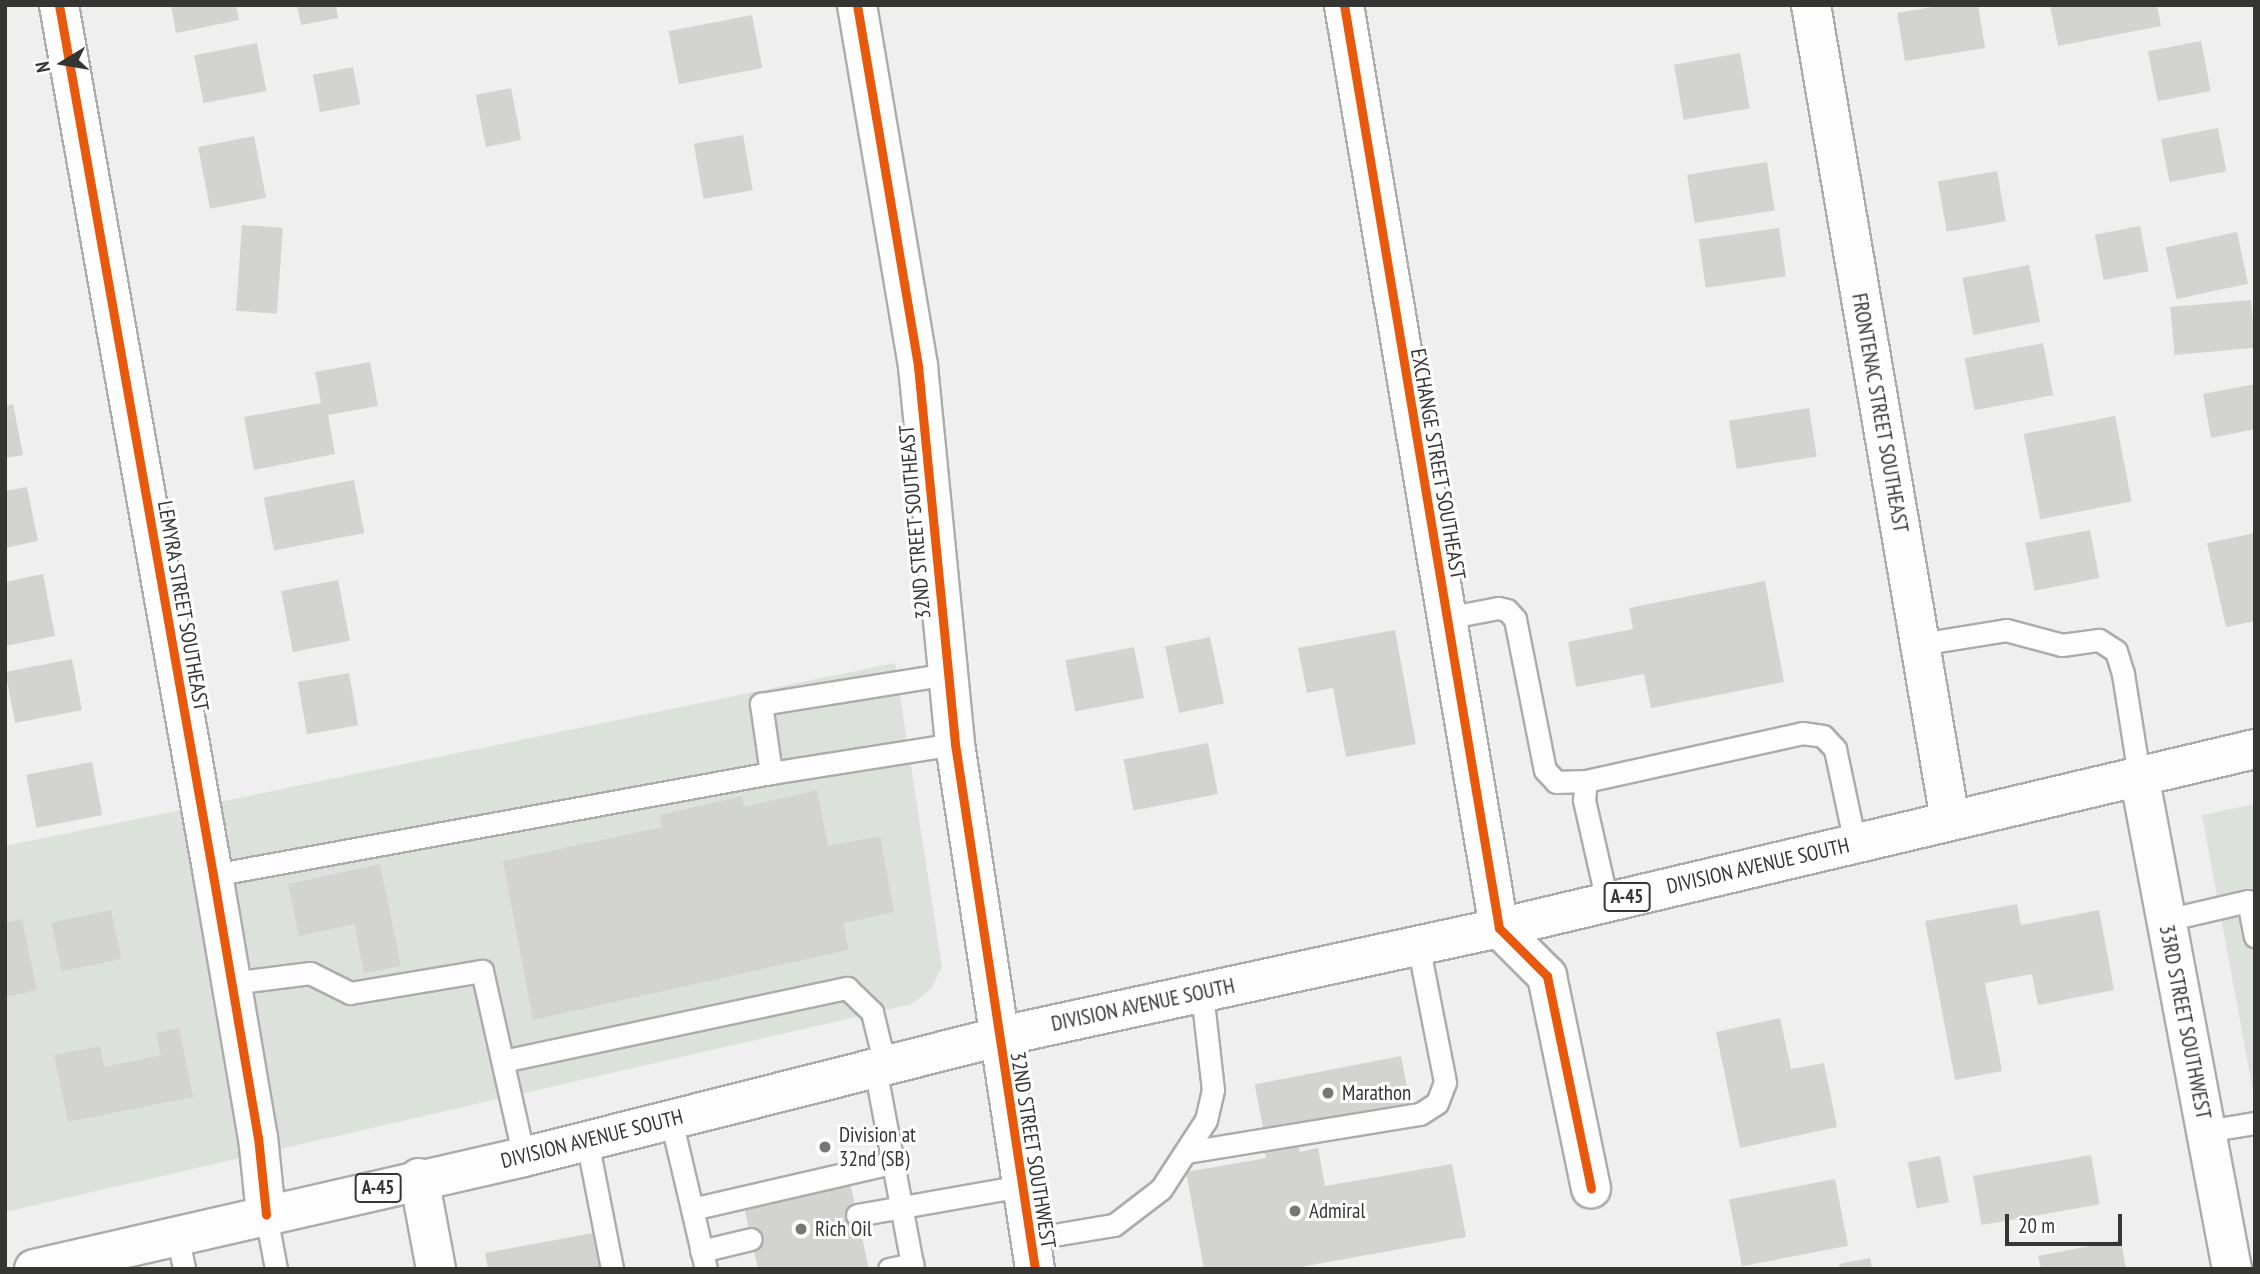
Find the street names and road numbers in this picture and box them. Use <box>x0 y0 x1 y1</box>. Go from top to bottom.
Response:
street label: FRONTENAC STREET SOUTHEAST <box>1846 291 1914 535</box>
street label: EXCHANGE STREET SOUTHEAST <box>1405 346 1471 582</box>
street label: 32ND STREET SOUTHEAST <box>894 424 936 620</box>
street label: LEMYRA STREET SOUTHEAST <box>152 498 214 714</box>
street label: DIVISION AVENUE SOUTH <box>1664 833 1852 899</box>
road number: A-45 <box>1602 882 1652 912</box>
street label: 33RD STREET SOUTHWEST <box>2154 922 2216 1122</box>
street label: DIVISION AVENUE SOUTH <box>1049 973 1237 1037</box>
street label: 32ND STREET SOUTHWEST <box>1005 1049 1061 1251</box>
street label: DIVISION AVENUE SOUTH <box>498 1104 686 1174</box>
road number: A-45 <box>354 1172 402 1204</box>

